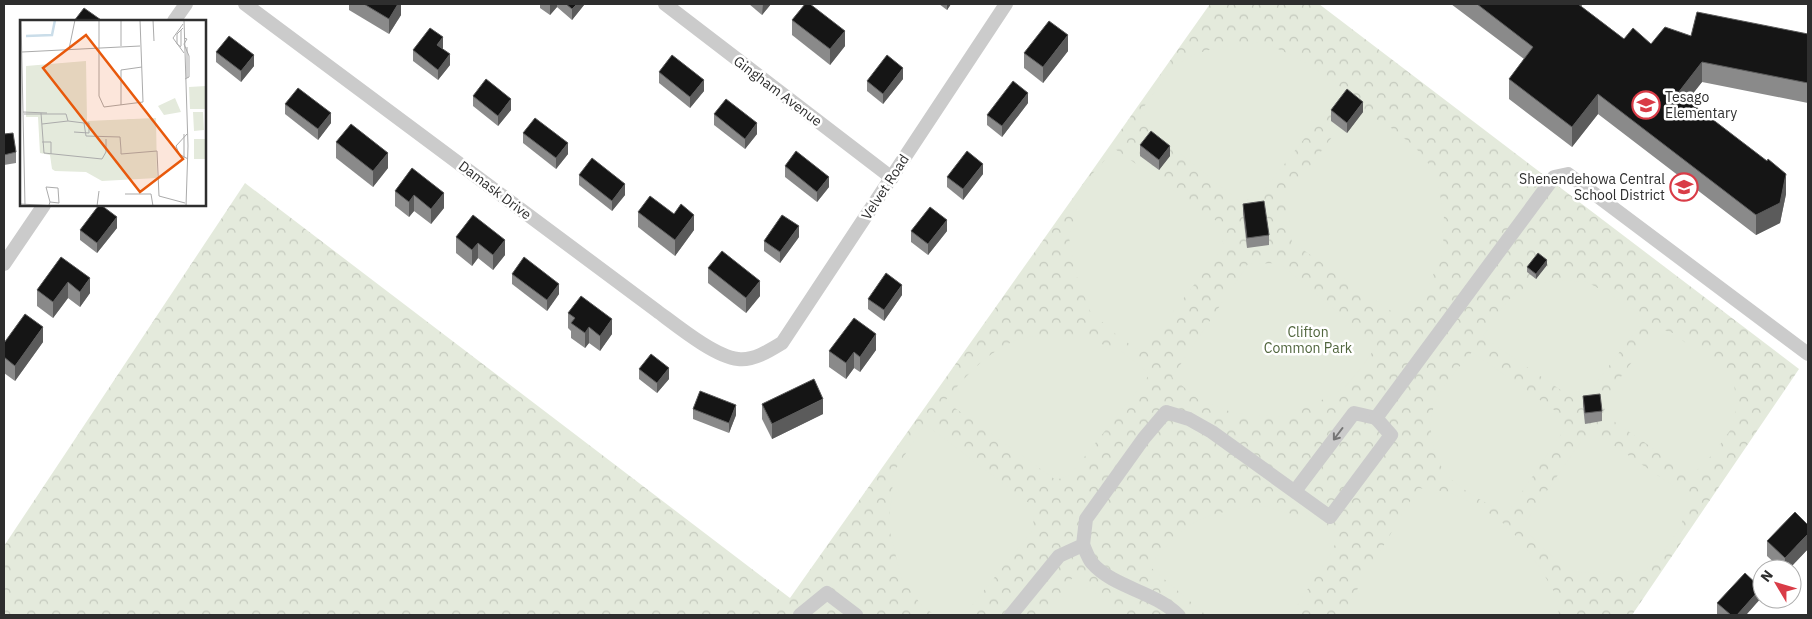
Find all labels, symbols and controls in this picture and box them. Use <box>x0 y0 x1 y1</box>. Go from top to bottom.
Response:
inset map <box>20 20 206 206</box>
street label: Gingham Avenue <box>730 52 826 130</box>
place label: Tesago Elementary <box>1665 88 1737 122</box>
school or university icon: Tesago Elementary <box>1631 90 1661 120</box>
street label: Velvet Road <box>857 151 913 223</box>
street label: Damask Drive <box>455 157 535 223</box>
place label: Shenendehowa Central School District <box>1519 170 1665 204</box>
school or university icon: Shenendehowa Central School District <box>1669 172 1699 202</box>
park label: Clifton Common Park <box>1264 323 1353 357</box>
one-way arrow <box>1333 427 1344 440</box>
north arrow <box>1752 559 1802 609</box>
text: N <box>1757 566 1777 586</box>

